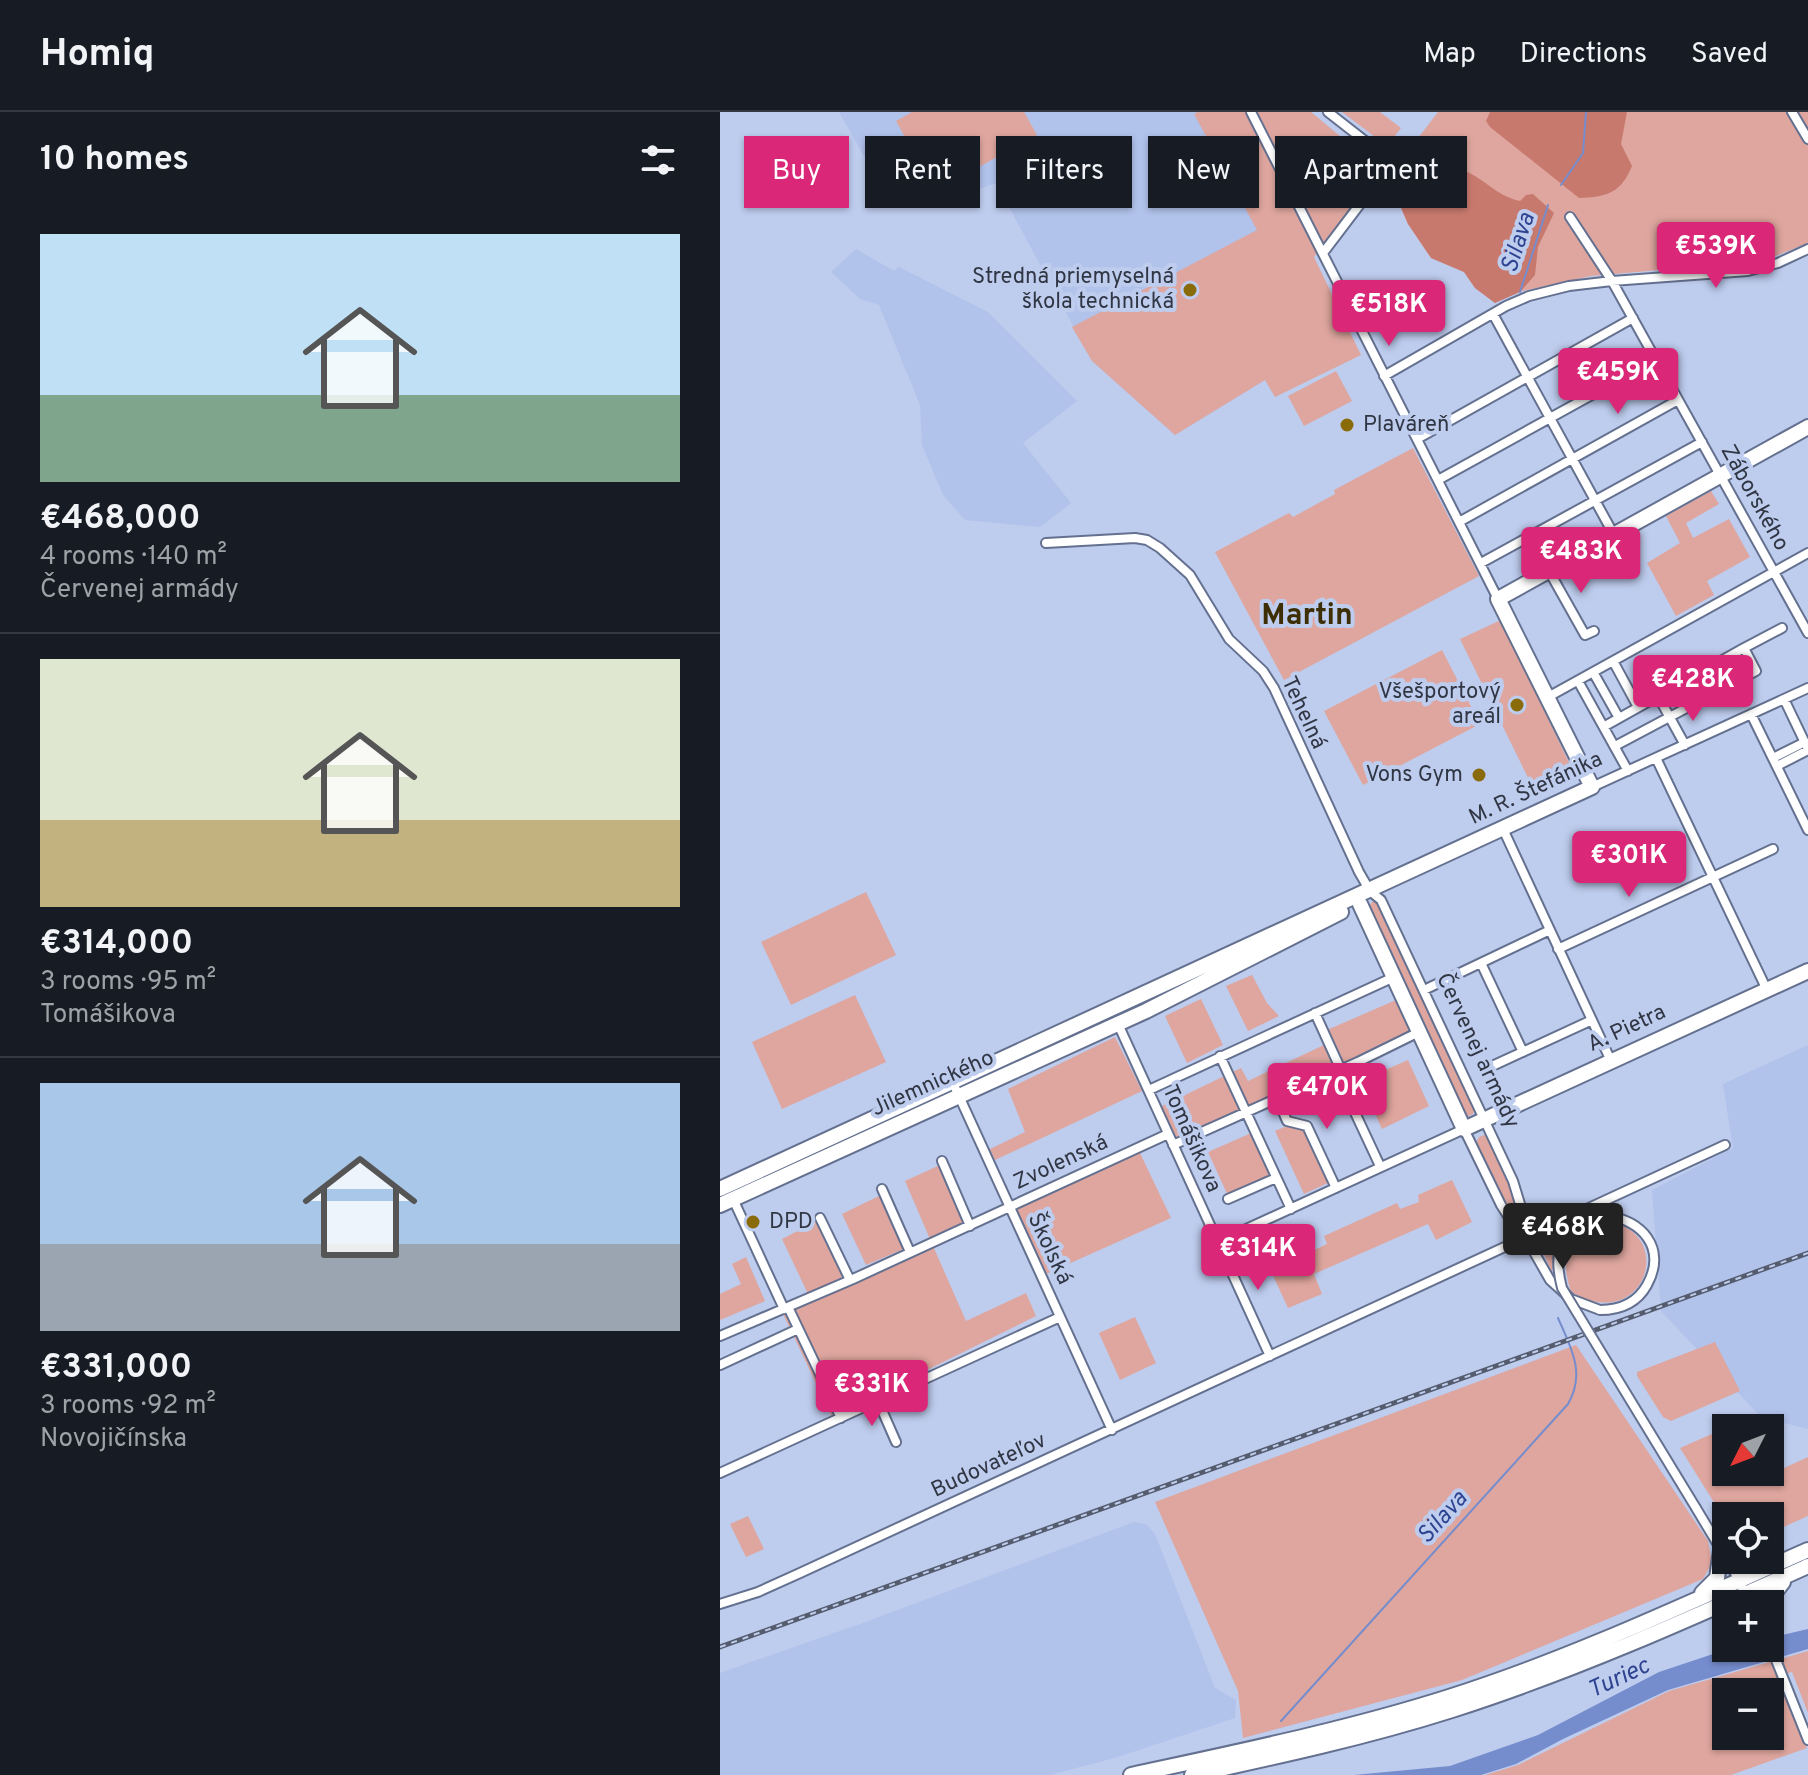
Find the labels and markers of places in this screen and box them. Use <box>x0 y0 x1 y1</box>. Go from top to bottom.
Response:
pin: €539K <box>1660 222 1772 290</box>
place label: Stredná priemyselná škola technická <box>972 264 1174 316</box>
pin: €518K <box>1333 280 1445 348</box>
marker: Stredná priemyselná škola technická <box>1181 281 1199 299</box>
pin: €459K <box>1562 348 1674 416</box>
place label: Plaváreň <box>1363 412 1449 439</box>
marker: Plaváreň <box>1338 416 1356 434</box>
pin: €483K <box>1525 527 1637 595</box>
pin: €428K <box>1637 655 1749 723</box>
place label: Všešportový areál <box>1378 679 1501 731</box>
marker: Všešportový areál <box>1508 696 1526 714</box>
place label: Vons Gym <box>1366 762 1463 789</box>
marker: Vons Gym <box>1470 766 1488 784</box>
pin: €301K <box>1573 831 1685 899</box>
pin: €470K <box>1271 1063 1383 1131</box>
pin: €468K <box>1507 1203 1619 1271</box>
place label: DPD <box>769 1209 813 1236</box>
marker: DPD <box>744 1213 762 1231</box>
pin: €314K <box>1202 1224 1314 1292</box>
pin: €331K <box>816 1360 928 1428</box>

